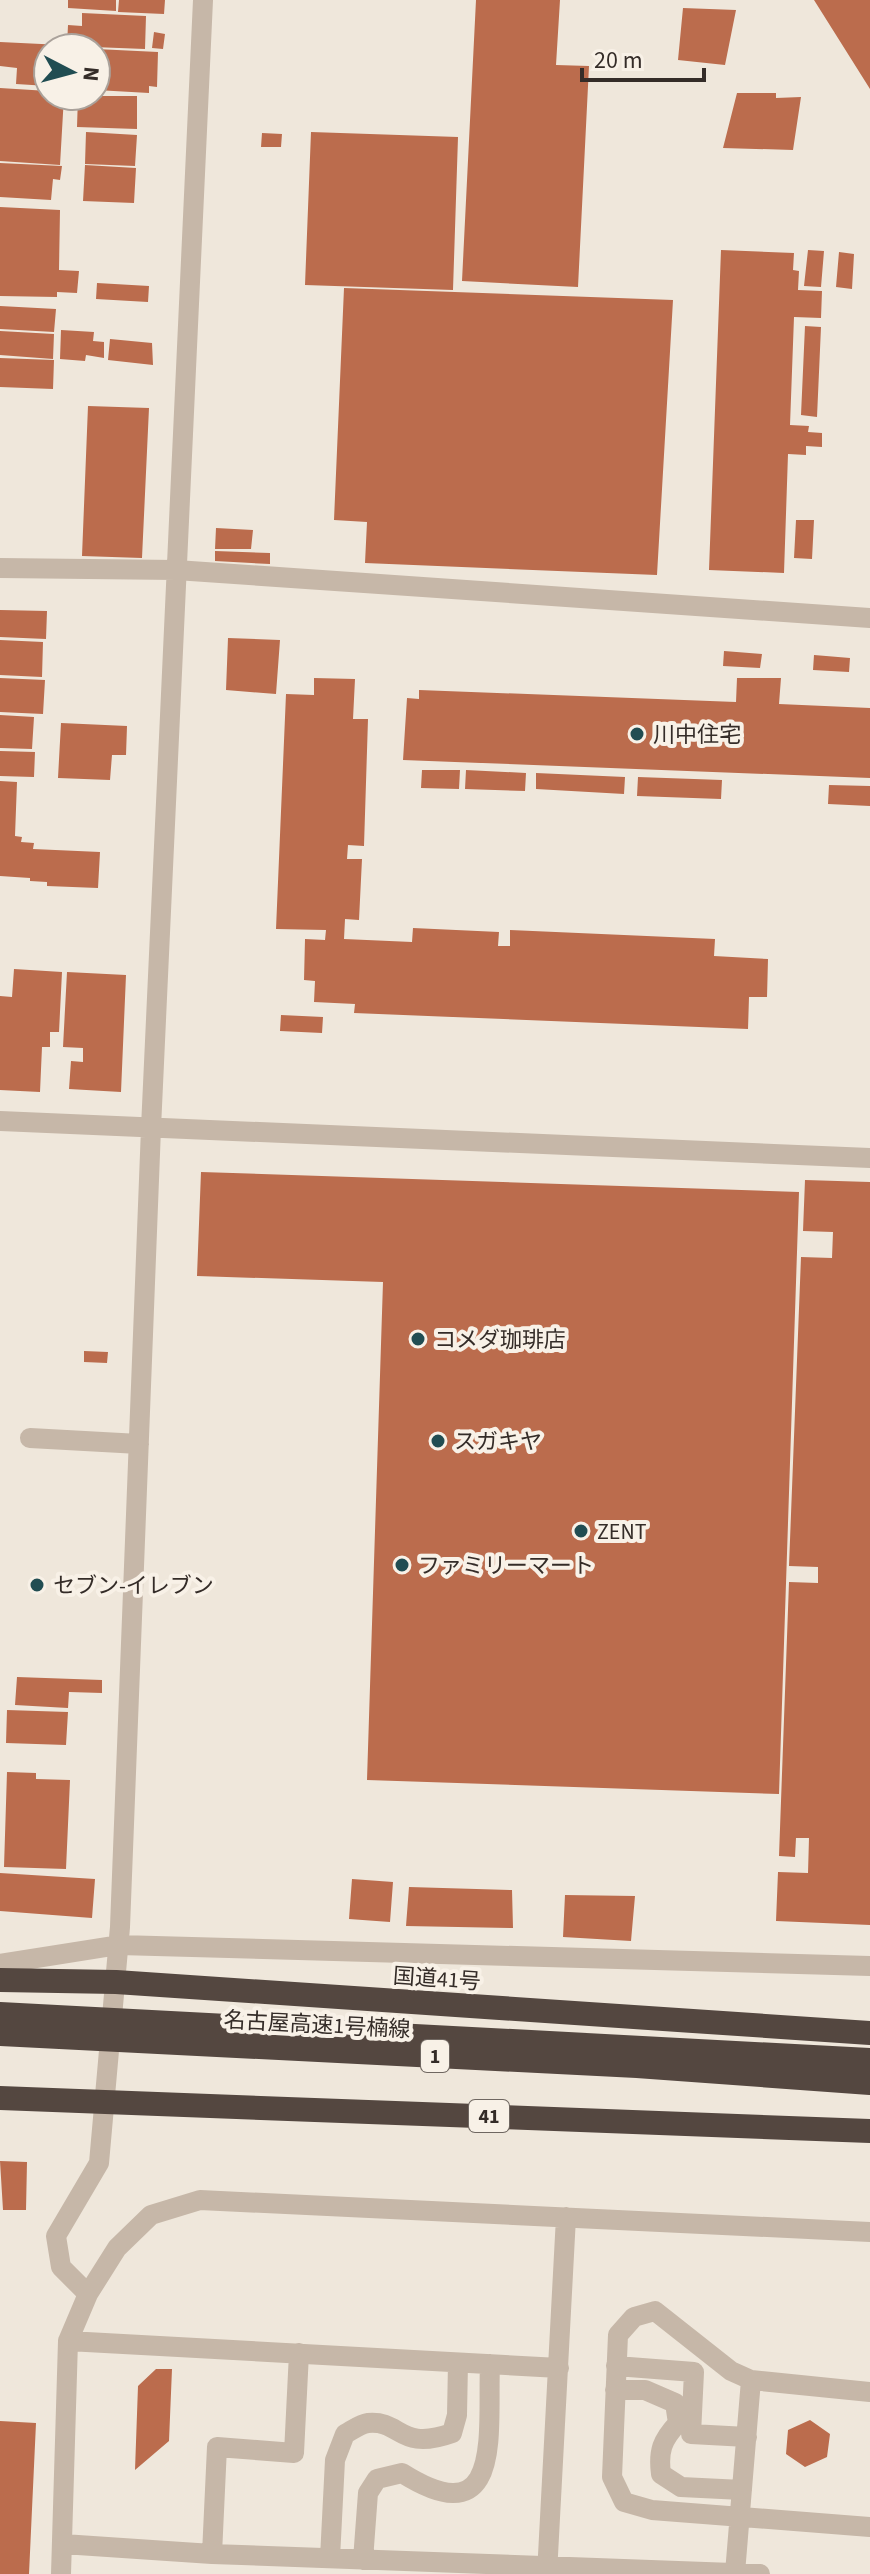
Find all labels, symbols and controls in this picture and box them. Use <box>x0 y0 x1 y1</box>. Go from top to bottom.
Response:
north arrow <box>32 32 112 112</box>
scale bar <box>582 32 704 82</box>
text: 20 m <box>594 43 643 78</box>
text: N <box>74 65 108 83</box>
place label: 川中住宅 <box>653 719 741 751</box>
marker: 川中住宅 <box>628 725 646 743</box>
place label: コメダ珈琲店 <box>434 1324 566 1356</box>
marker: コメダ珈琲店 <box>409 1330 427 1348</box>
place label: スガキヤ <box>454 1426 542 1458</box>
marker: スガキヤ <box>429 1432 447 1450</box>
place label: ZENT <box>597 1516 647 1548</box>
marker: ZENT <box>572 1522 590 1540</box>
place label: ファミリーマート <box>418 1550 594 1582</box>
marker: ファミリーマート <box>393 1556 411 1574</box>
place label: セブン-イレブン <box>53 1570 214 1602</box>
marker: セブン-イレブン <box>28 1576 46 1594</box>
street label: 国道41号 <box>392 1960 482 1998</box>
street label: 名古屋高速1号楠線 <box>223 2004 411 2046</box>
road number: 1 <box>421 2040 449 2072</box>
road number: 41 <box>469 2100 509 2132</box>

